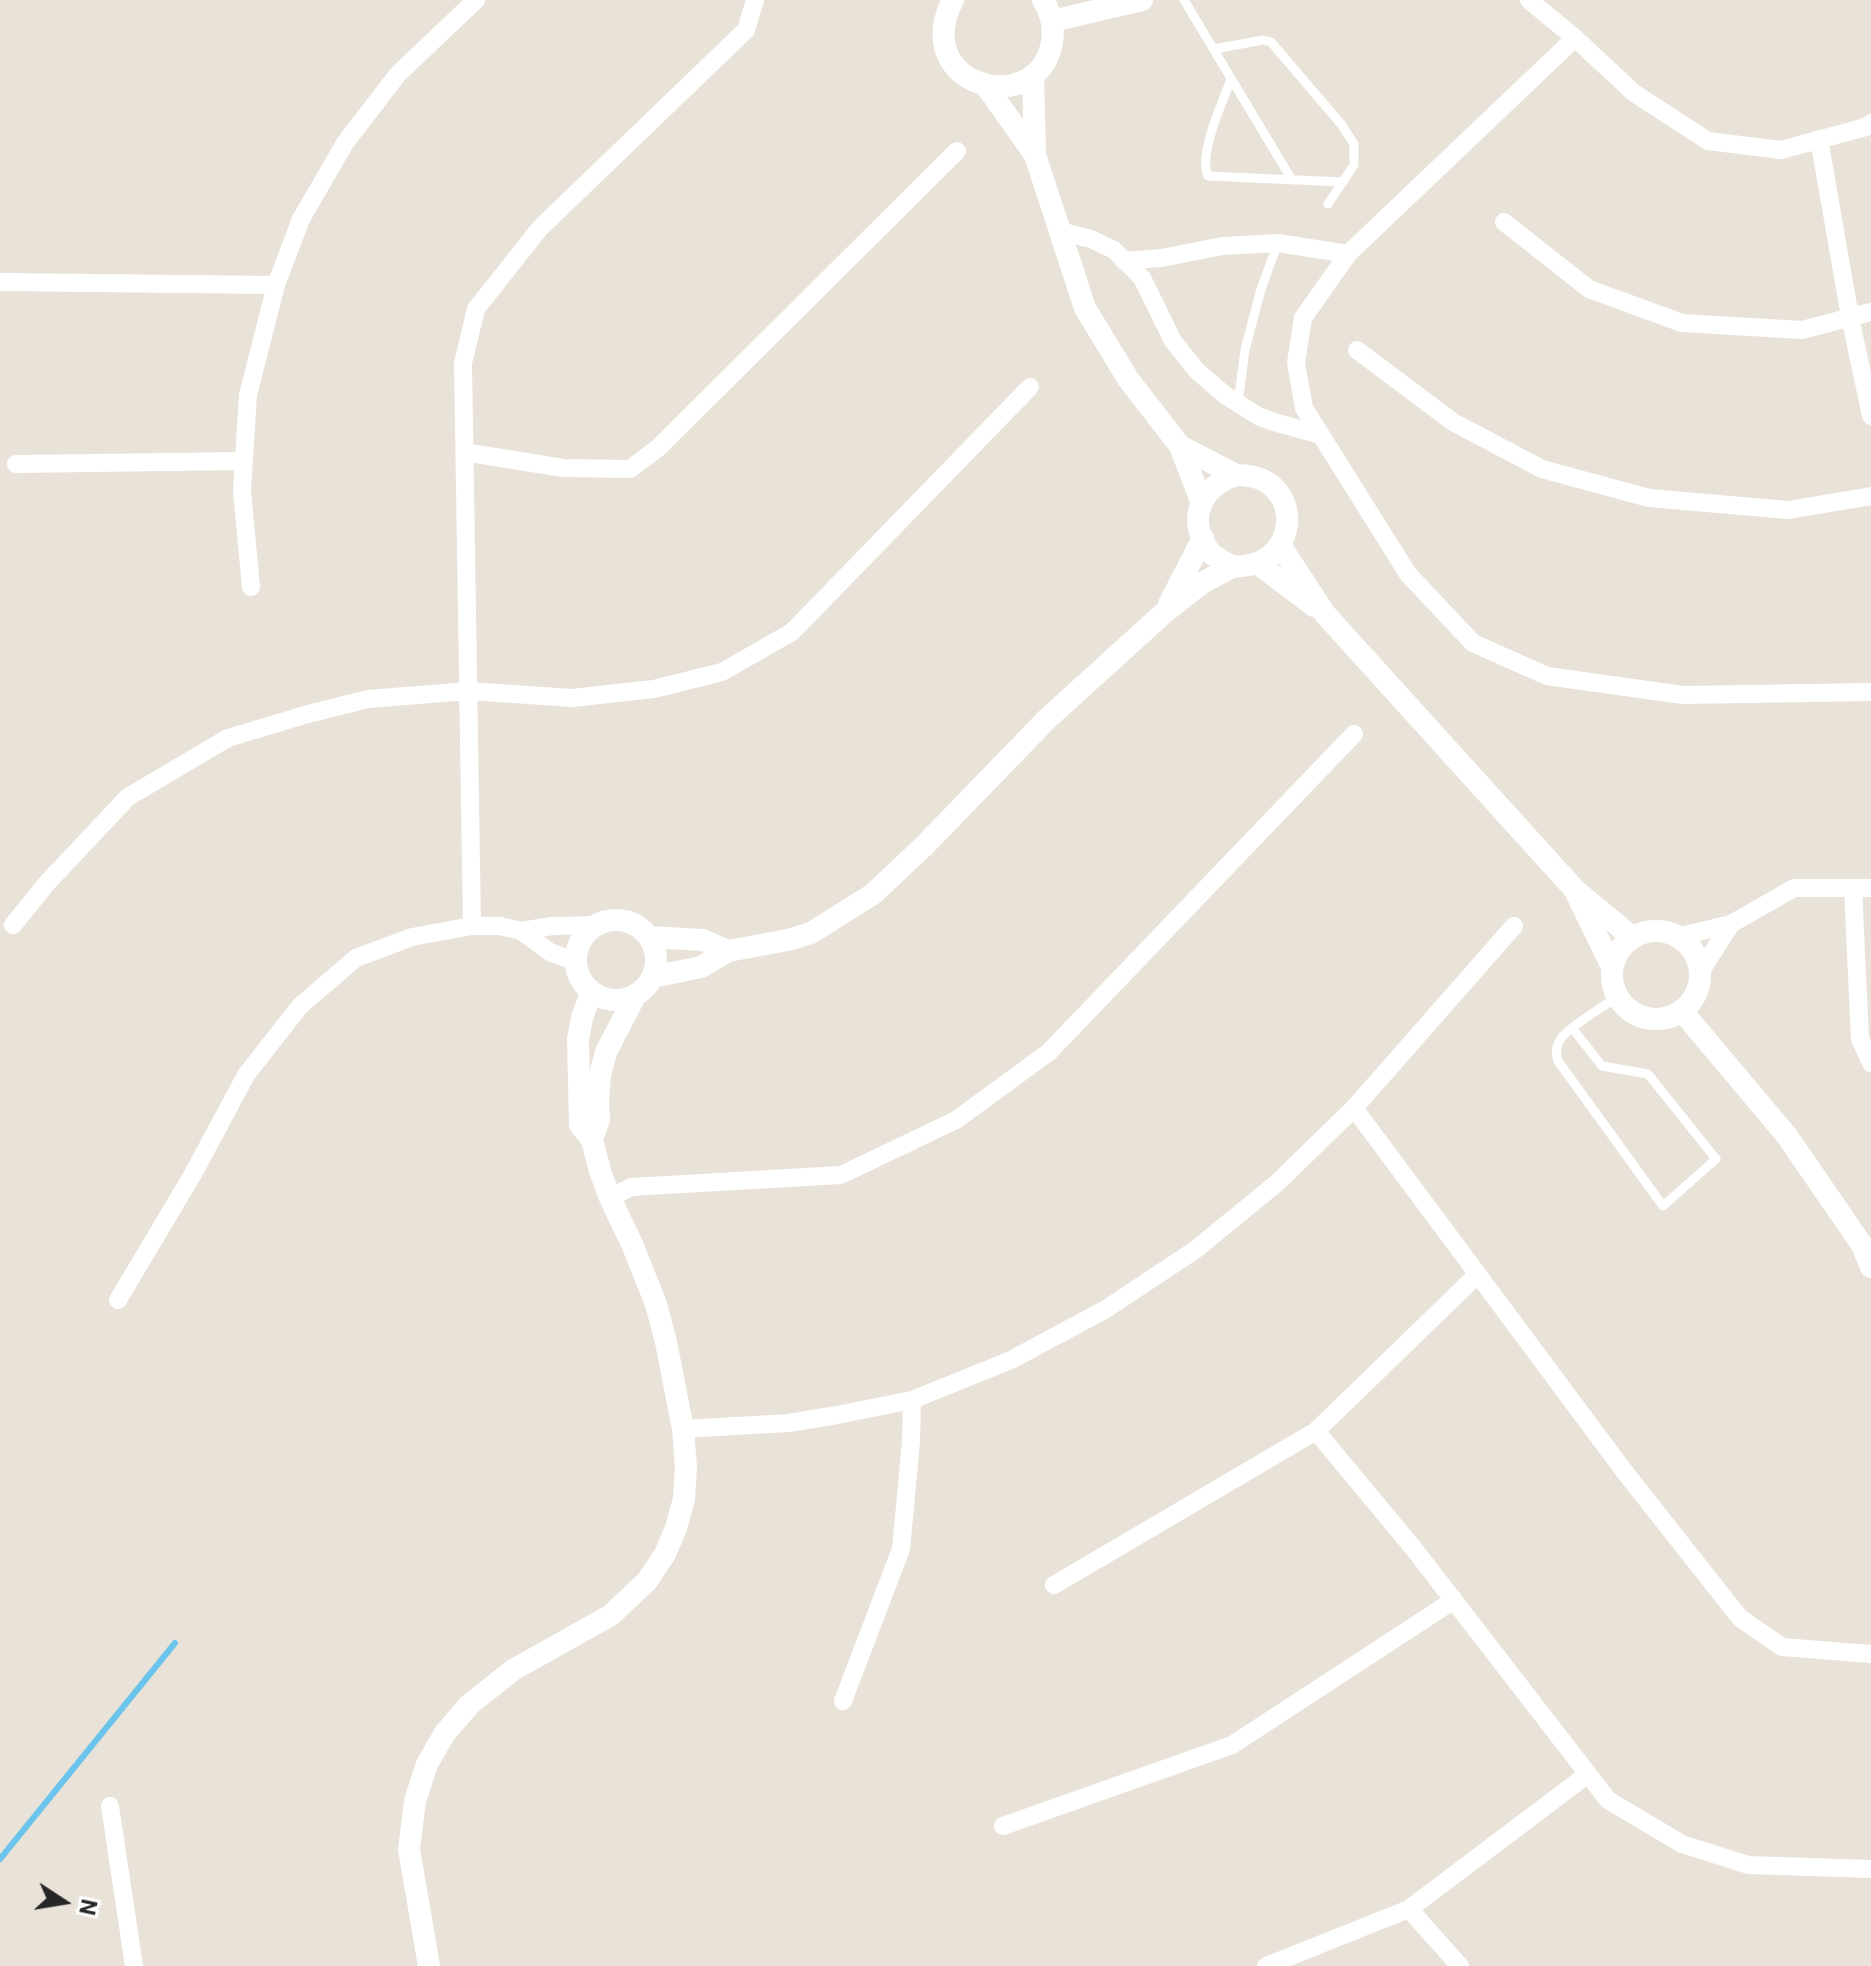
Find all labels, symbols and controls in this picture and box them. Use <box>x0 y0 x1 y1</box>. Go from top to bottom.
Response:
north arrow <box>24 1862 104 1942</box>
text: N <box>74 1897 102 1917</box>

